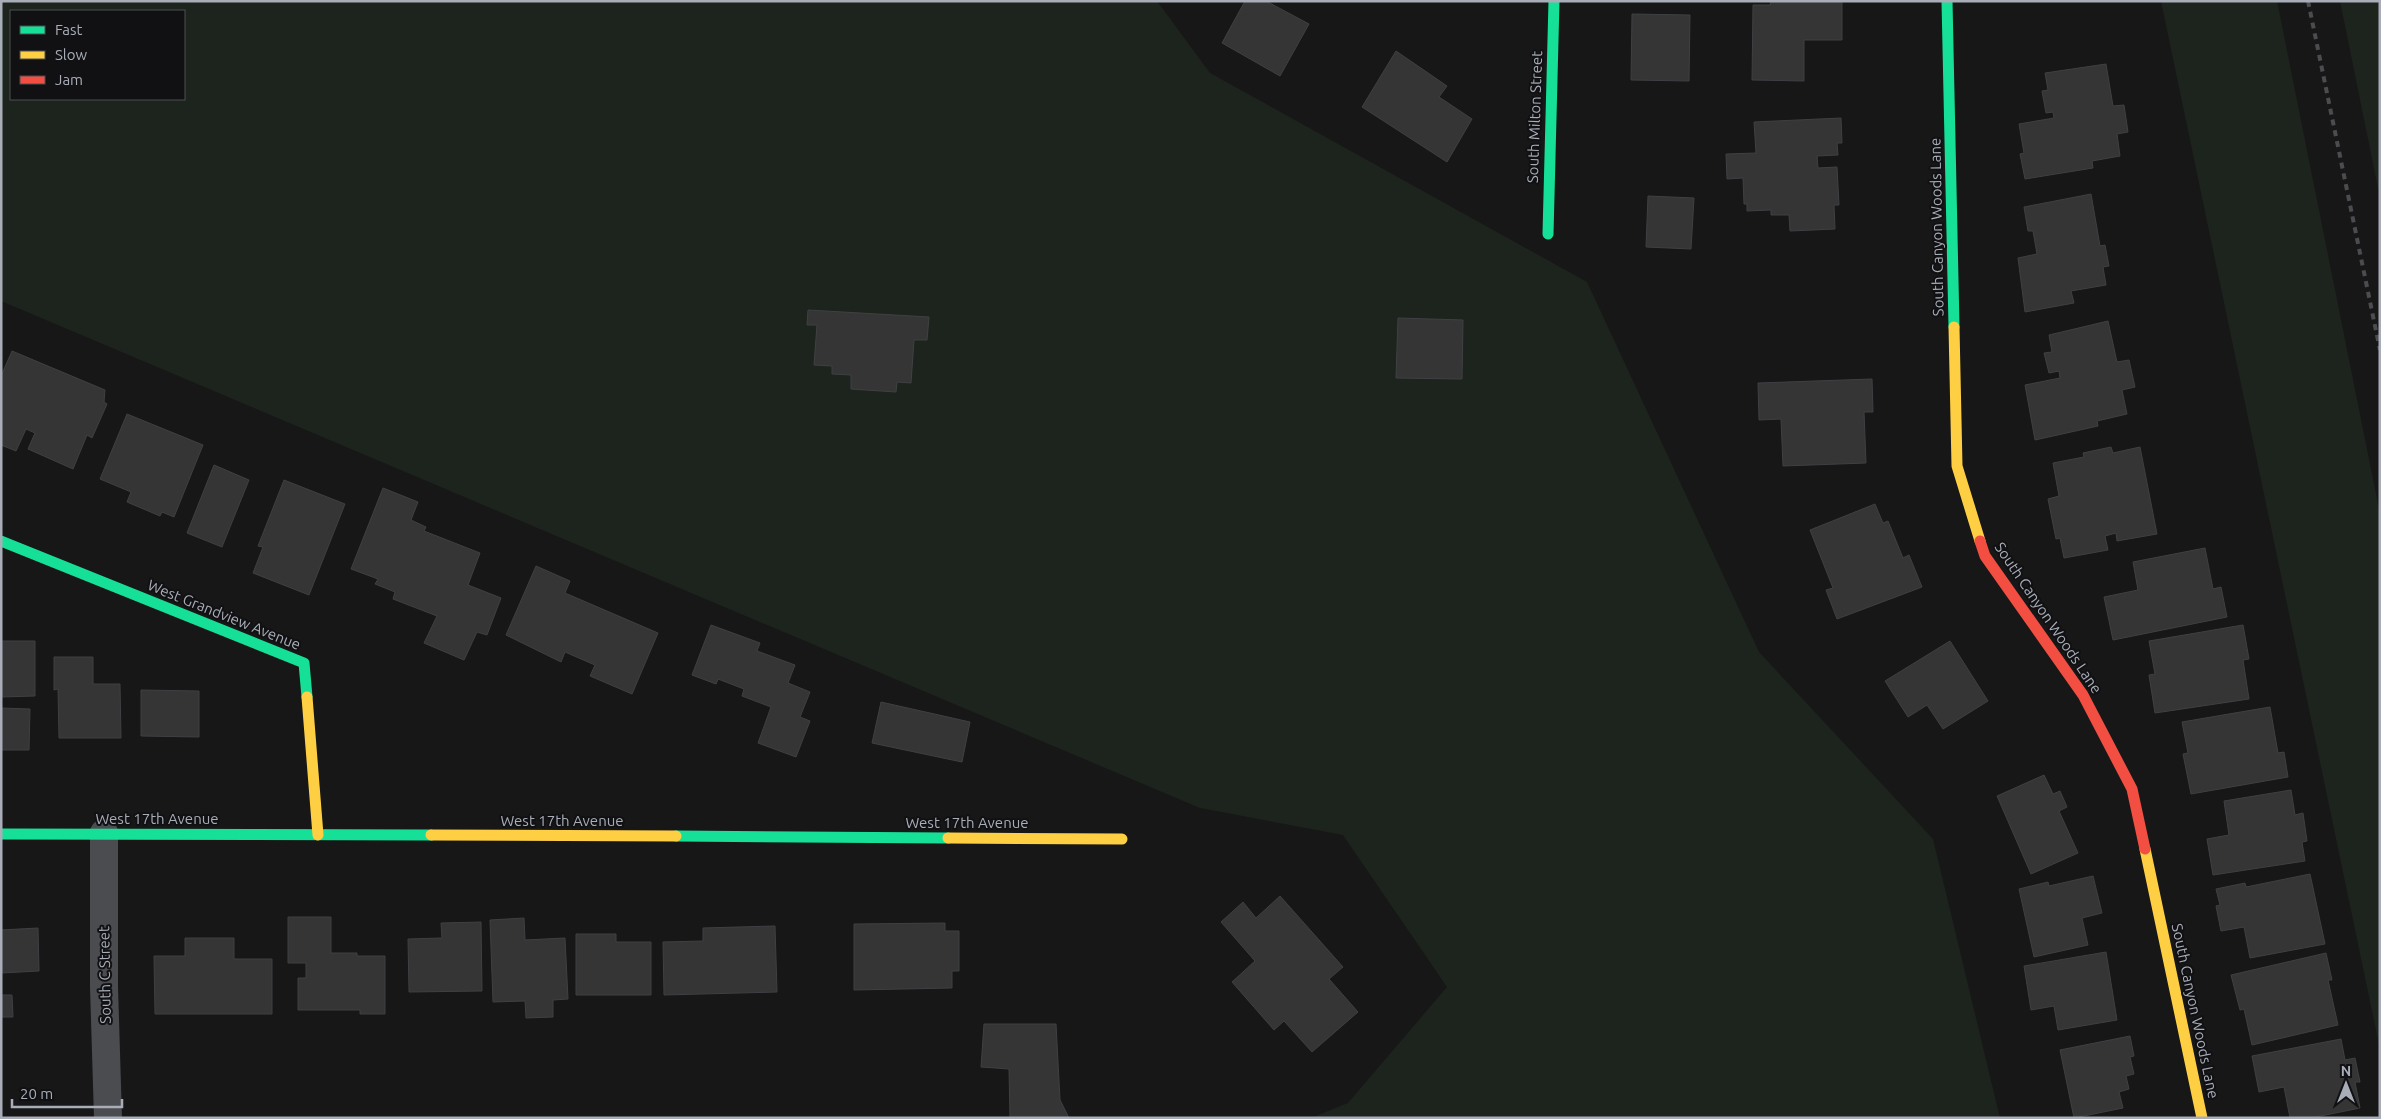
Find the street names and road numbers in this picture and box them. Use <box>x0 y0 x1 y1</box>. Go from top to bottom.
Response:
street label: South Milton Street <box>1524 51 1545 183</box>
street label: South Canyon Woods Lane <box>1926 138 1947 316</box>
street label: South Canyon Woods Lane <box>1991 539 2105 696</box>
street label: West Grandview Avenue <box>145 576 303 653</box>
street label: West 17th Avenue <box>95 810 219 827</box>
street label: West 17th Avenue <box>500 812 624 829</box>
street label: West 17th Avenue <box>905 814 1029 831</box>
street label: South Canyon Woods Lane <box>2169 922 2222 1100</box>
street label: South C Street <box>95 926 114 1024</box>

